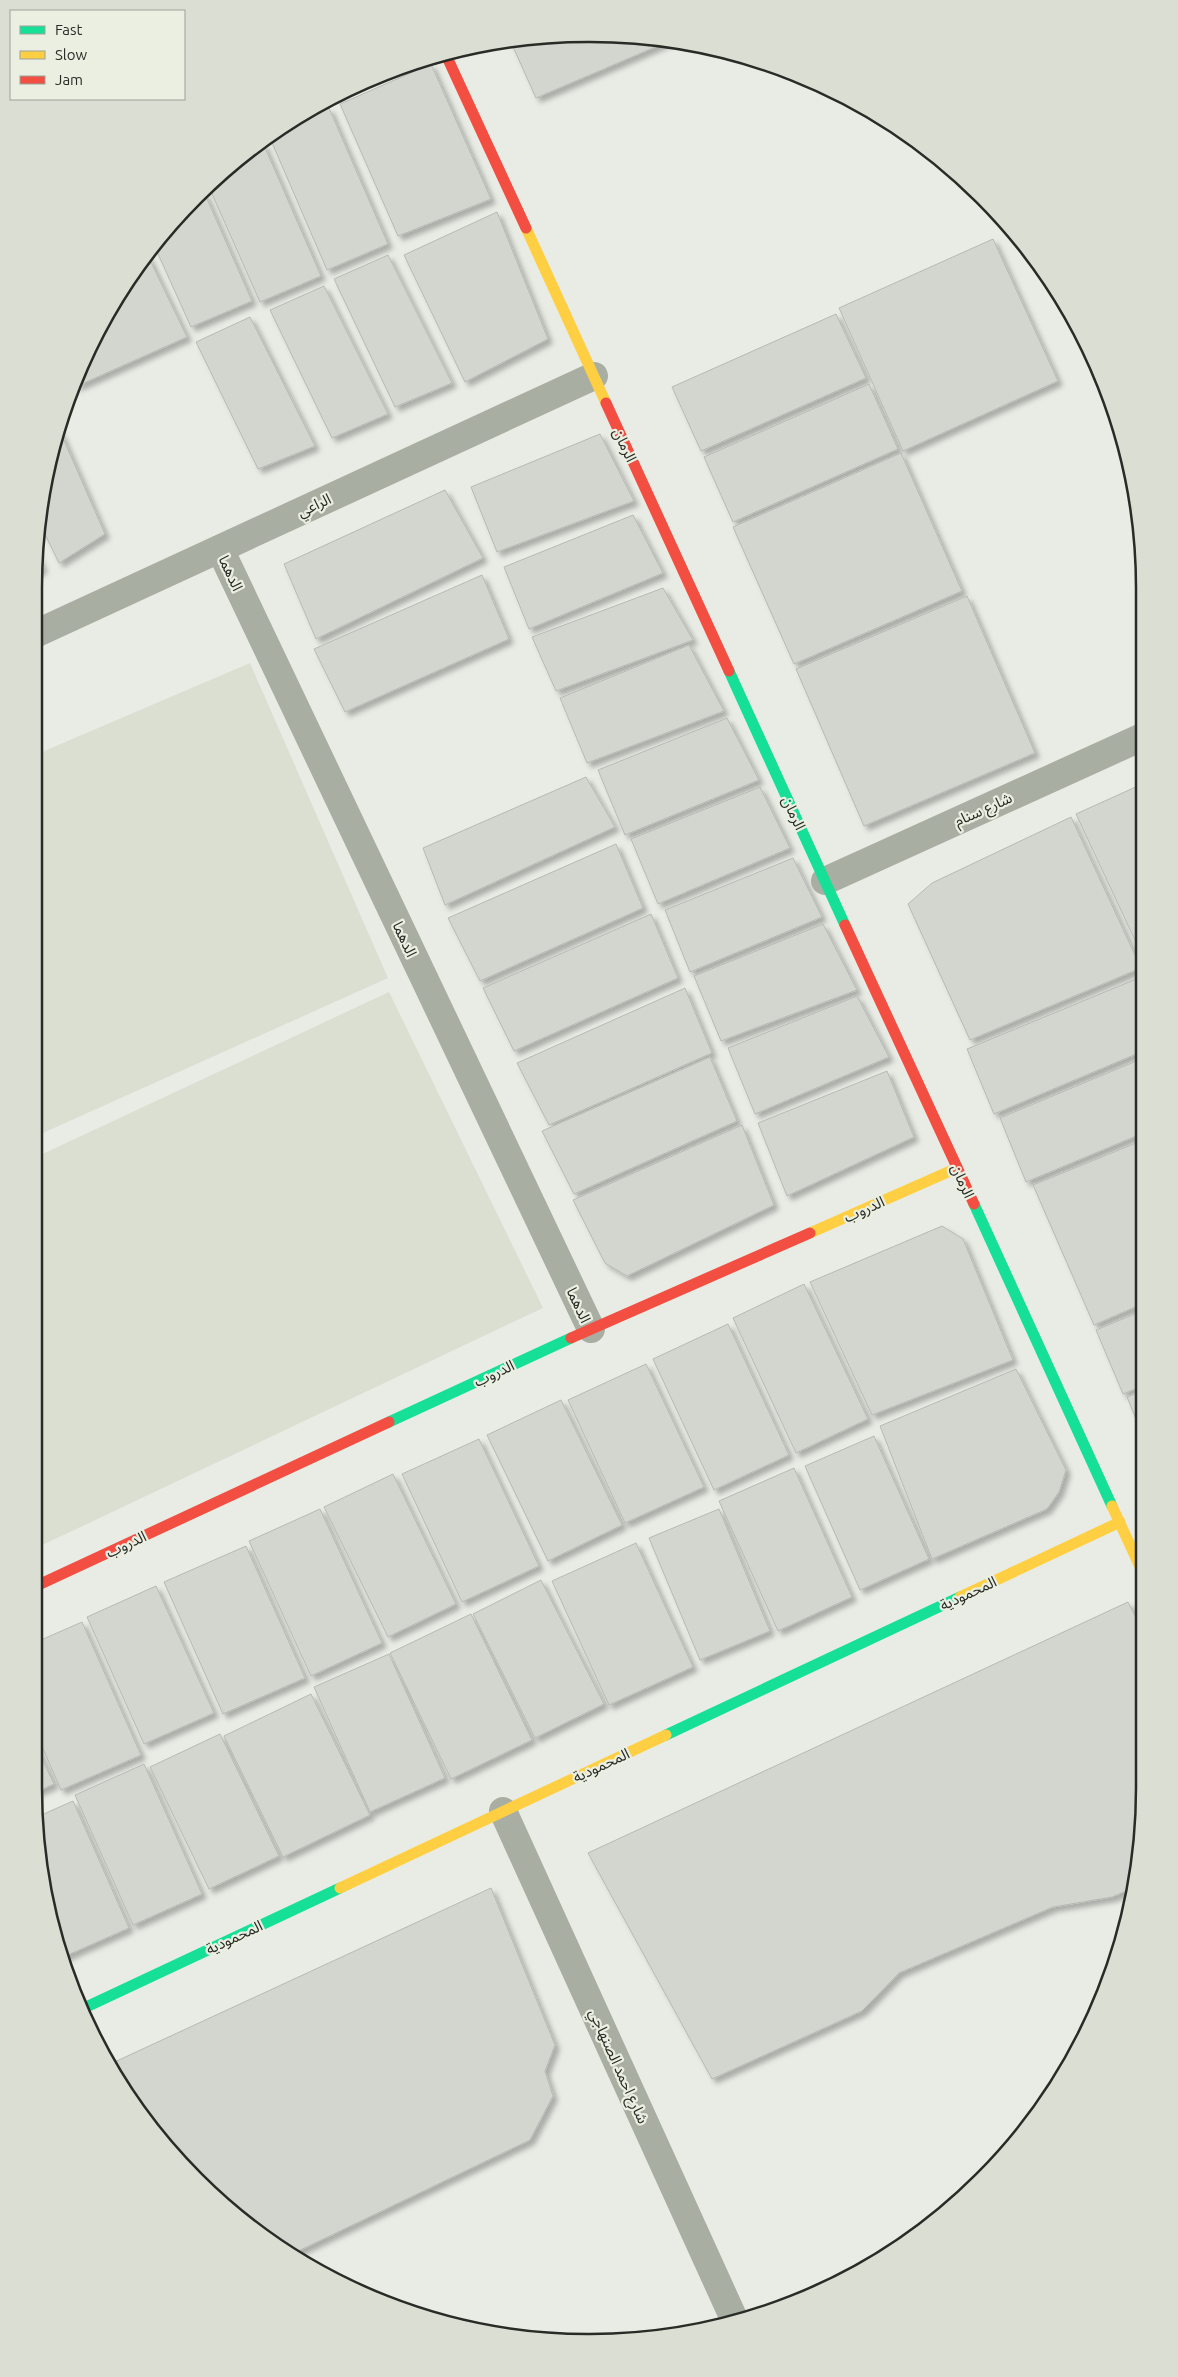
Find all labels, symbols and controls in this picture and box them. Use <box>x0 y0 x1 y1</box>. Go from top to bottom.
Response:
legend <box>10 10 185 100</box>
text: Fast <box>55 21 83 38</box>
text: Slow <box>55 46 88 63</box>
text: Jam <box>55 71 83 88</box>
street label: الرمان <box>609 425 640 465</box>
street label: الراعي <box>294 490 335 523</box>
street label: الدهما <box>215 553 247 593</box>
street label: شارع سنام <box>952 789 1016 833</box>
street label: الرمان <box>778 793 809 833</box>
street label: الدهما <box>389 919 421 959</box>
street label: الرمان <box>947 1161 978 1201</box>
street label: الدروب <box>841 1193 887 1226</box>
street label: الدهما <box>563 1285 595 1325</box>
street label: الدروب <box>471 1356 517 1391</box>
street label: الدروب <box>103 1527 149 1562</box>
street label: المحمودية <box>937 1573 999 1614</box>
street label: المحمودية <box>570 1745 632 1786</box>
street label: المحمودية <box>203 1917 265 1958</box>
street label: شارع احمد الصنهاجي <box>582 2006 652 2128</box>

